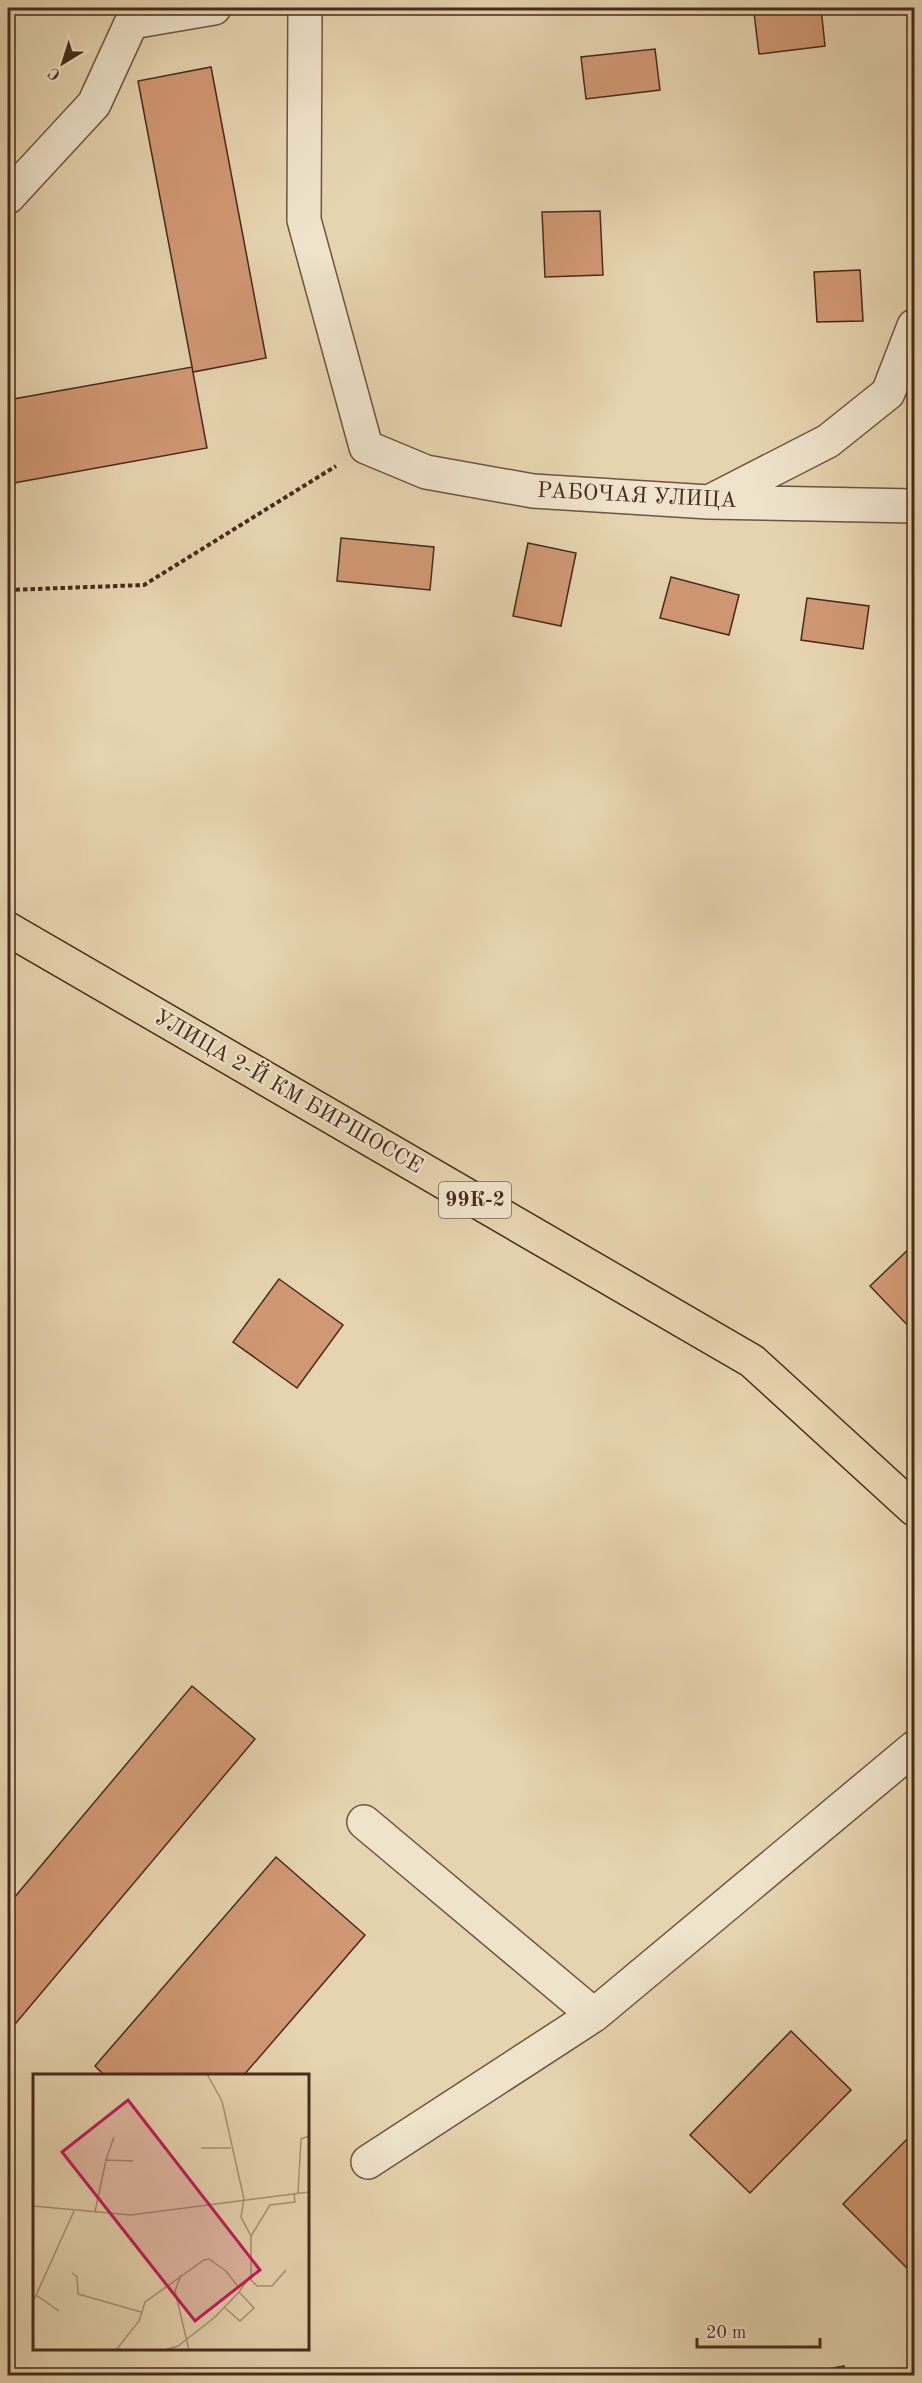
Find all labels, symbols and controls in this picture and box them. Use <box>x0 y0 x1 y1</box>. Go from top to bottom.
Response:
north arrow <box>33 33 93 93</box>
text: С <box>46 64 64 83</box>
street label: РАБОЧАЯ УЛИЦА <box>537 480 738 512</box>
street label: УЛИЦА 2-Й КМ БИРШОССЕ <box>150 1002 428 1178</box>
road number: 99К-2 <box>439 1182 511 1218</box>
inset map <box>33 2074 309 2350</box>
scale bar <box>697 2311 820 2349</box>
text: 20 m <box>706 2324 746 2342</box>

